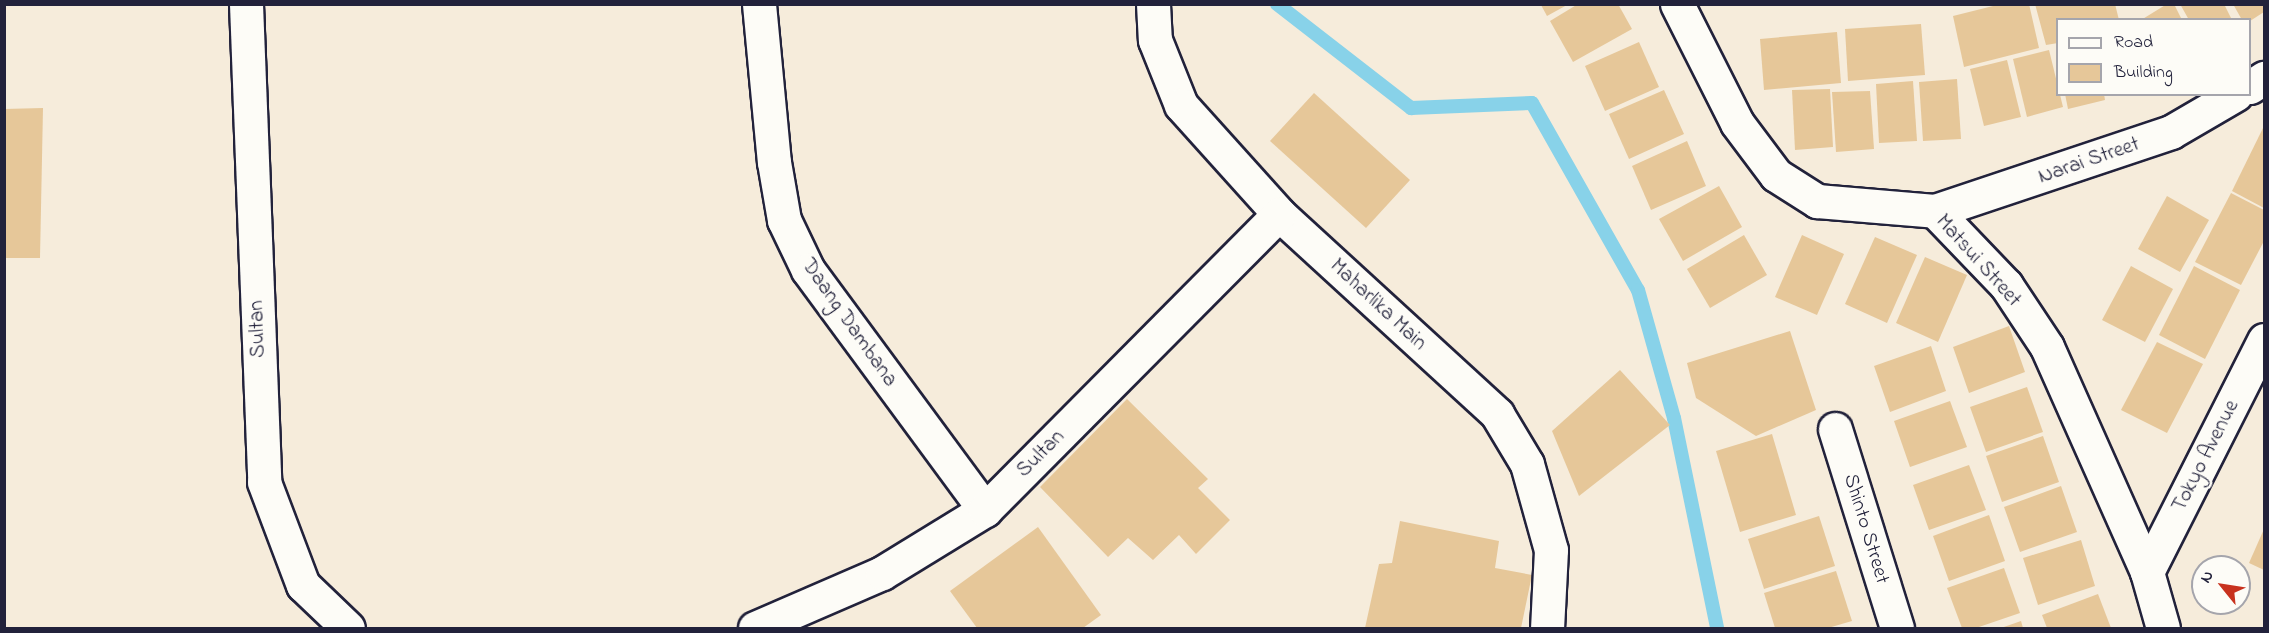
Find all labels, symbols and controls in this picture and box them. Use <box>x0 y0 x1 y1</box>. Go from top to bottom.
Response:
legend <box>2056 18 2251 96</box>
text: Road <box>2114 30 2153 56</box>
text: Building <box>2114 60 2173 86</box>
street label: Narai Street <box>2035 132 2143 190</box>
street label: Matsui Street <box>1930 210 2026 312</box>
street label: Daang Dambana <box>796 254 902 392</box>
street label: Maharlika Main <box>1324 254 1432 356</box>
street label: Sultan <box>244 300 272 358</box>
street label: Tokyo Avenue <box>2167 396 2245 516</box>
street label: Sultan <box>1012 425 1070 483</box>
street label: Shinto Street <box>1837 471 1895 587</box>
north arrow <box>2191 555 2251 615</box>
text: N <box>2194 566 2220 588</box>

